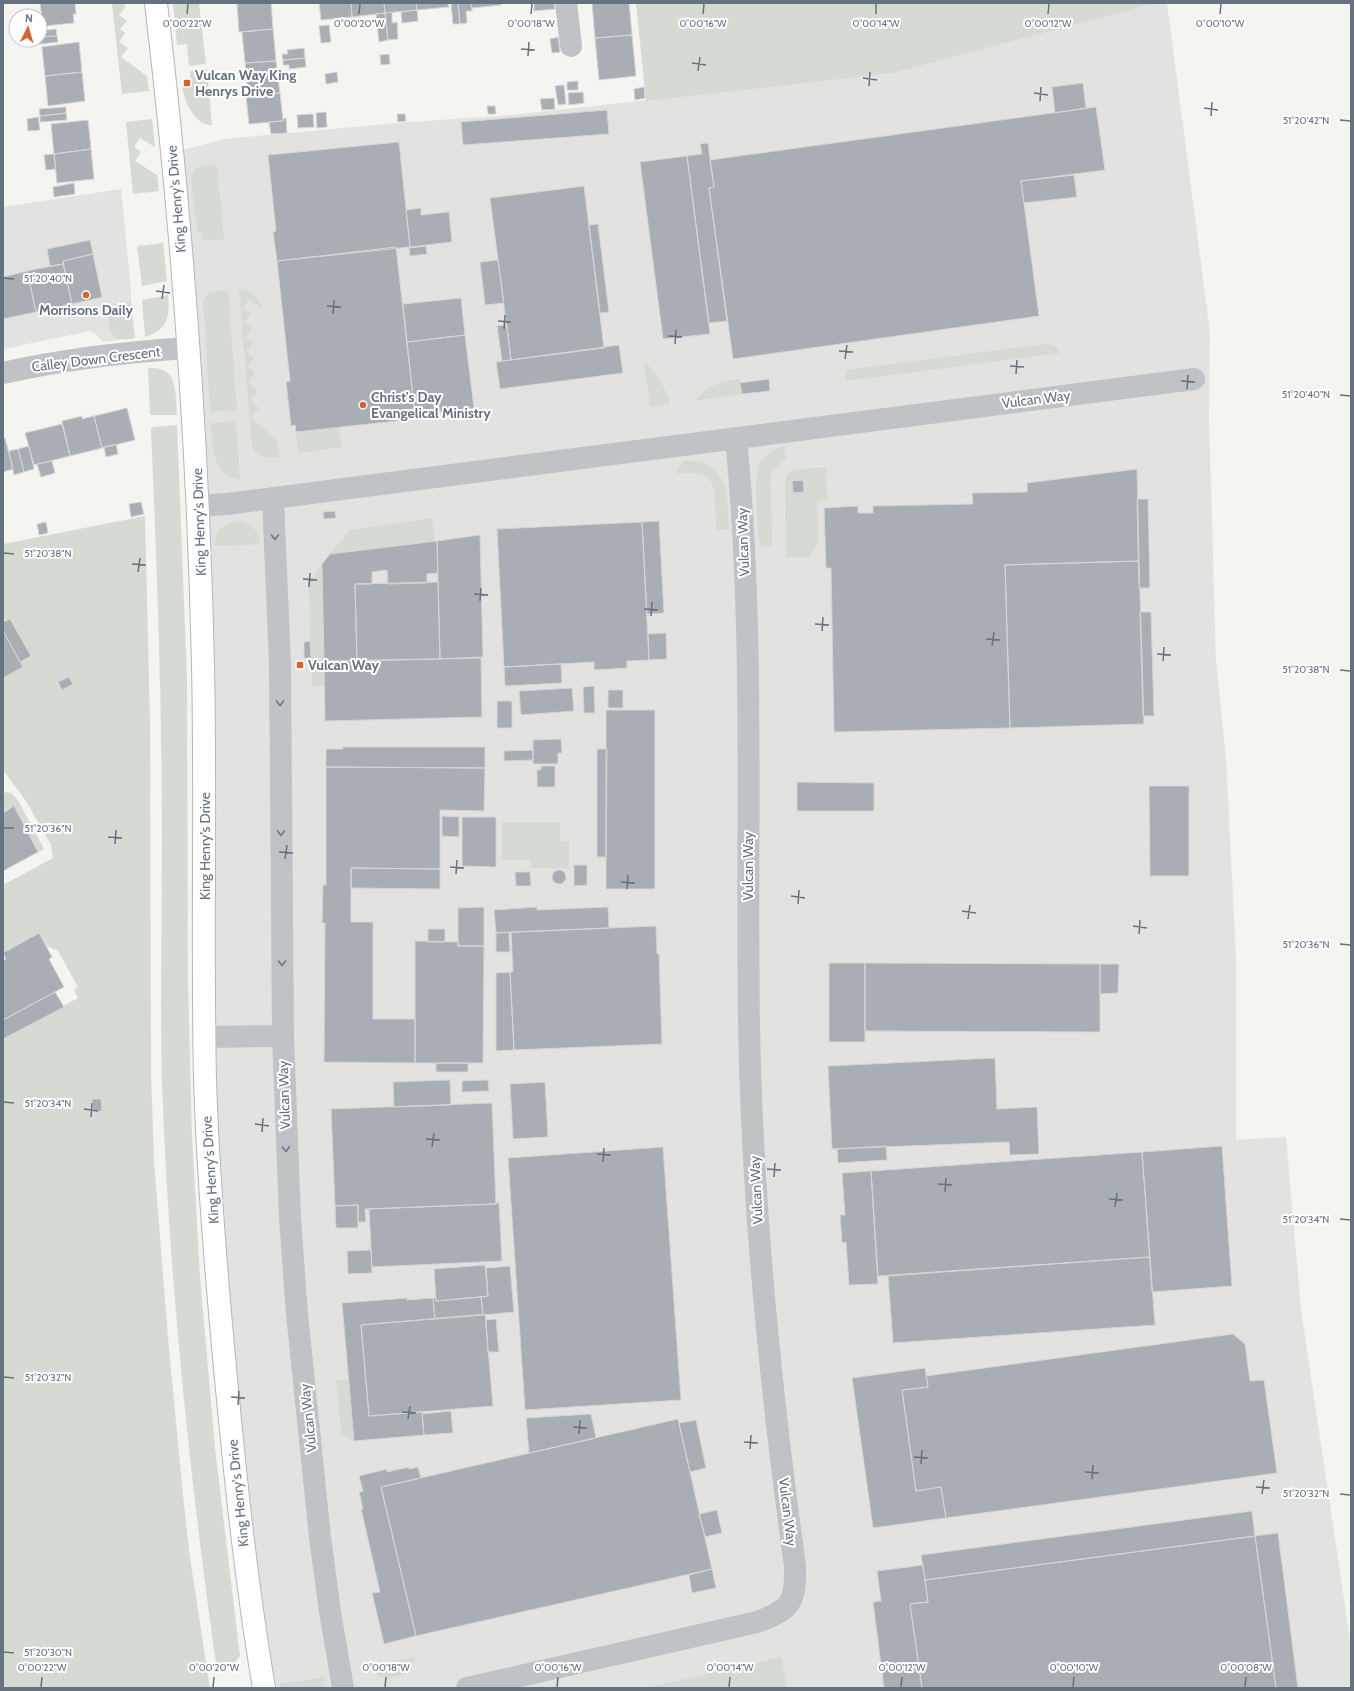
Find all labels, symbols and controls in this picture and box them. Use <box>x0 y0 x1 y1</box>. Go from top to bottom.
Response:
north arrow <box>8 8 48 48</box>
text: N <box>24 11 33 25</box>
text: 0°00'22"W <box>163 17 212 30</box>
text: 0°00'20"W <box>334 17 385 30</box>
text: 0°00'18"W <box>507 17 555 30</box>
text: 0°00'16"W <box>679 17 727 30</box>
text: 0°00'14"W <box>852 17 900 30</box>
text: 0°00'12"W <box>1025 17 1072 30</box>
text: 0°00'10"W <box>1196 17 1245 30</box>
place label: Vulcan Way King Henrys Drive <box>195 66 296 100</box>
marker: Vulcan Way King Henrys Drive <box>182 78 192 88</box>
text: 51°20'42"N <box>1283 114 1329 127</box>
street label: King Henry's Drive <box>162 144 190 254</box>
text: 51°20'40"N <box>24 272 72 285</box>
marker: Morrisons Daily <box>81 290 91 300</box>
place label: Morrisons Daily <box>39 301 134 319</box>
street label: Calley Down Crescent <box>31 342 162 376</box>
street label: Vulcan Way <box>1001 386 1071 412</box>
place label: Christ's Day Evangelical Ministry <box>371 388 491 422</box>
text: 51°20'40"N <box>1282 388 1330 401</box>
marker: Christ's Day Evangelical Ministry <box>358 400 368 410</box>
street label: King Henry's Drive <box>188 468 210 576</box>
street label: Vulcan Way <box>733 507 753 577</box>
one-way arrow <box>271 534 279 540</box>
text: 51°20'38"N <box>24 547 72 560</box>
place label: Vulcan Way <box>308 656 379 674</box>
marker: Vulcan Way <box>295 660 305 670</box>
text: 51°20'38"N <box>1282 663 1330 676</box>
one-way arrow <box>276 700 284 706</box>
street label: King Henry's Drive <box>196 792 214 900</box>
text: 51°20'36"N <box>25 822 71 835</box>
one-way arrow <box>277 830 285 836</box>
street label: Vulcan Way <box>739 832 757 900</box>
text: 51°20'36"N <box>1283 938 1329 951</box>
one-way arrow <box>278 960 286 966</box>
street label: Vulcan Way <box>274 1060 294 1130</box>
text: 51°20'34"N <box>25 1097 71 1110</box>
street label: King Henry's Drive <box>197 1116 223 1224</box>
one-way arrow <box>282 1146 291 1152</box>
street label: Vulcan Way <box>745 1155 767 1225</box>
text: 51°20'34"N <box>1283 1213 1329 1226</box>
text: 51°20'32"N <box>25 1371 71 1384</box>
street label: Vulcan Way <box>295 1383 321 1453</box>
street label: King Henry's Drive <box>223 1438 253 1548</box>
street label: Vulcan Way <box>775 1477 801 1547</box>
text: 51°20'32"N <box>1283 1487 1329 1500</box>
text: 51°20'30"N <box>24 1646 72 1659</box>
text: 0°00'22"W <box>18 1661 67 1674</box>
text: 0°00'20"W <box>189 1661 240 1674</box>
text: 0°00'18"W <box>362 1661 410 1674</box>
text: 0°00'16"W <box>534 1661 582 1674</box>
text: 0°00'14"W <box>706 1661 754 1674</box>
text: 0°00'12"W <box>879 1661 926 1674</box>
text: 0°00'10"W <box>1050 1661 1099 1674</box>
text: 0°00'08"W <box>1220 1661 1272 1674</box>

